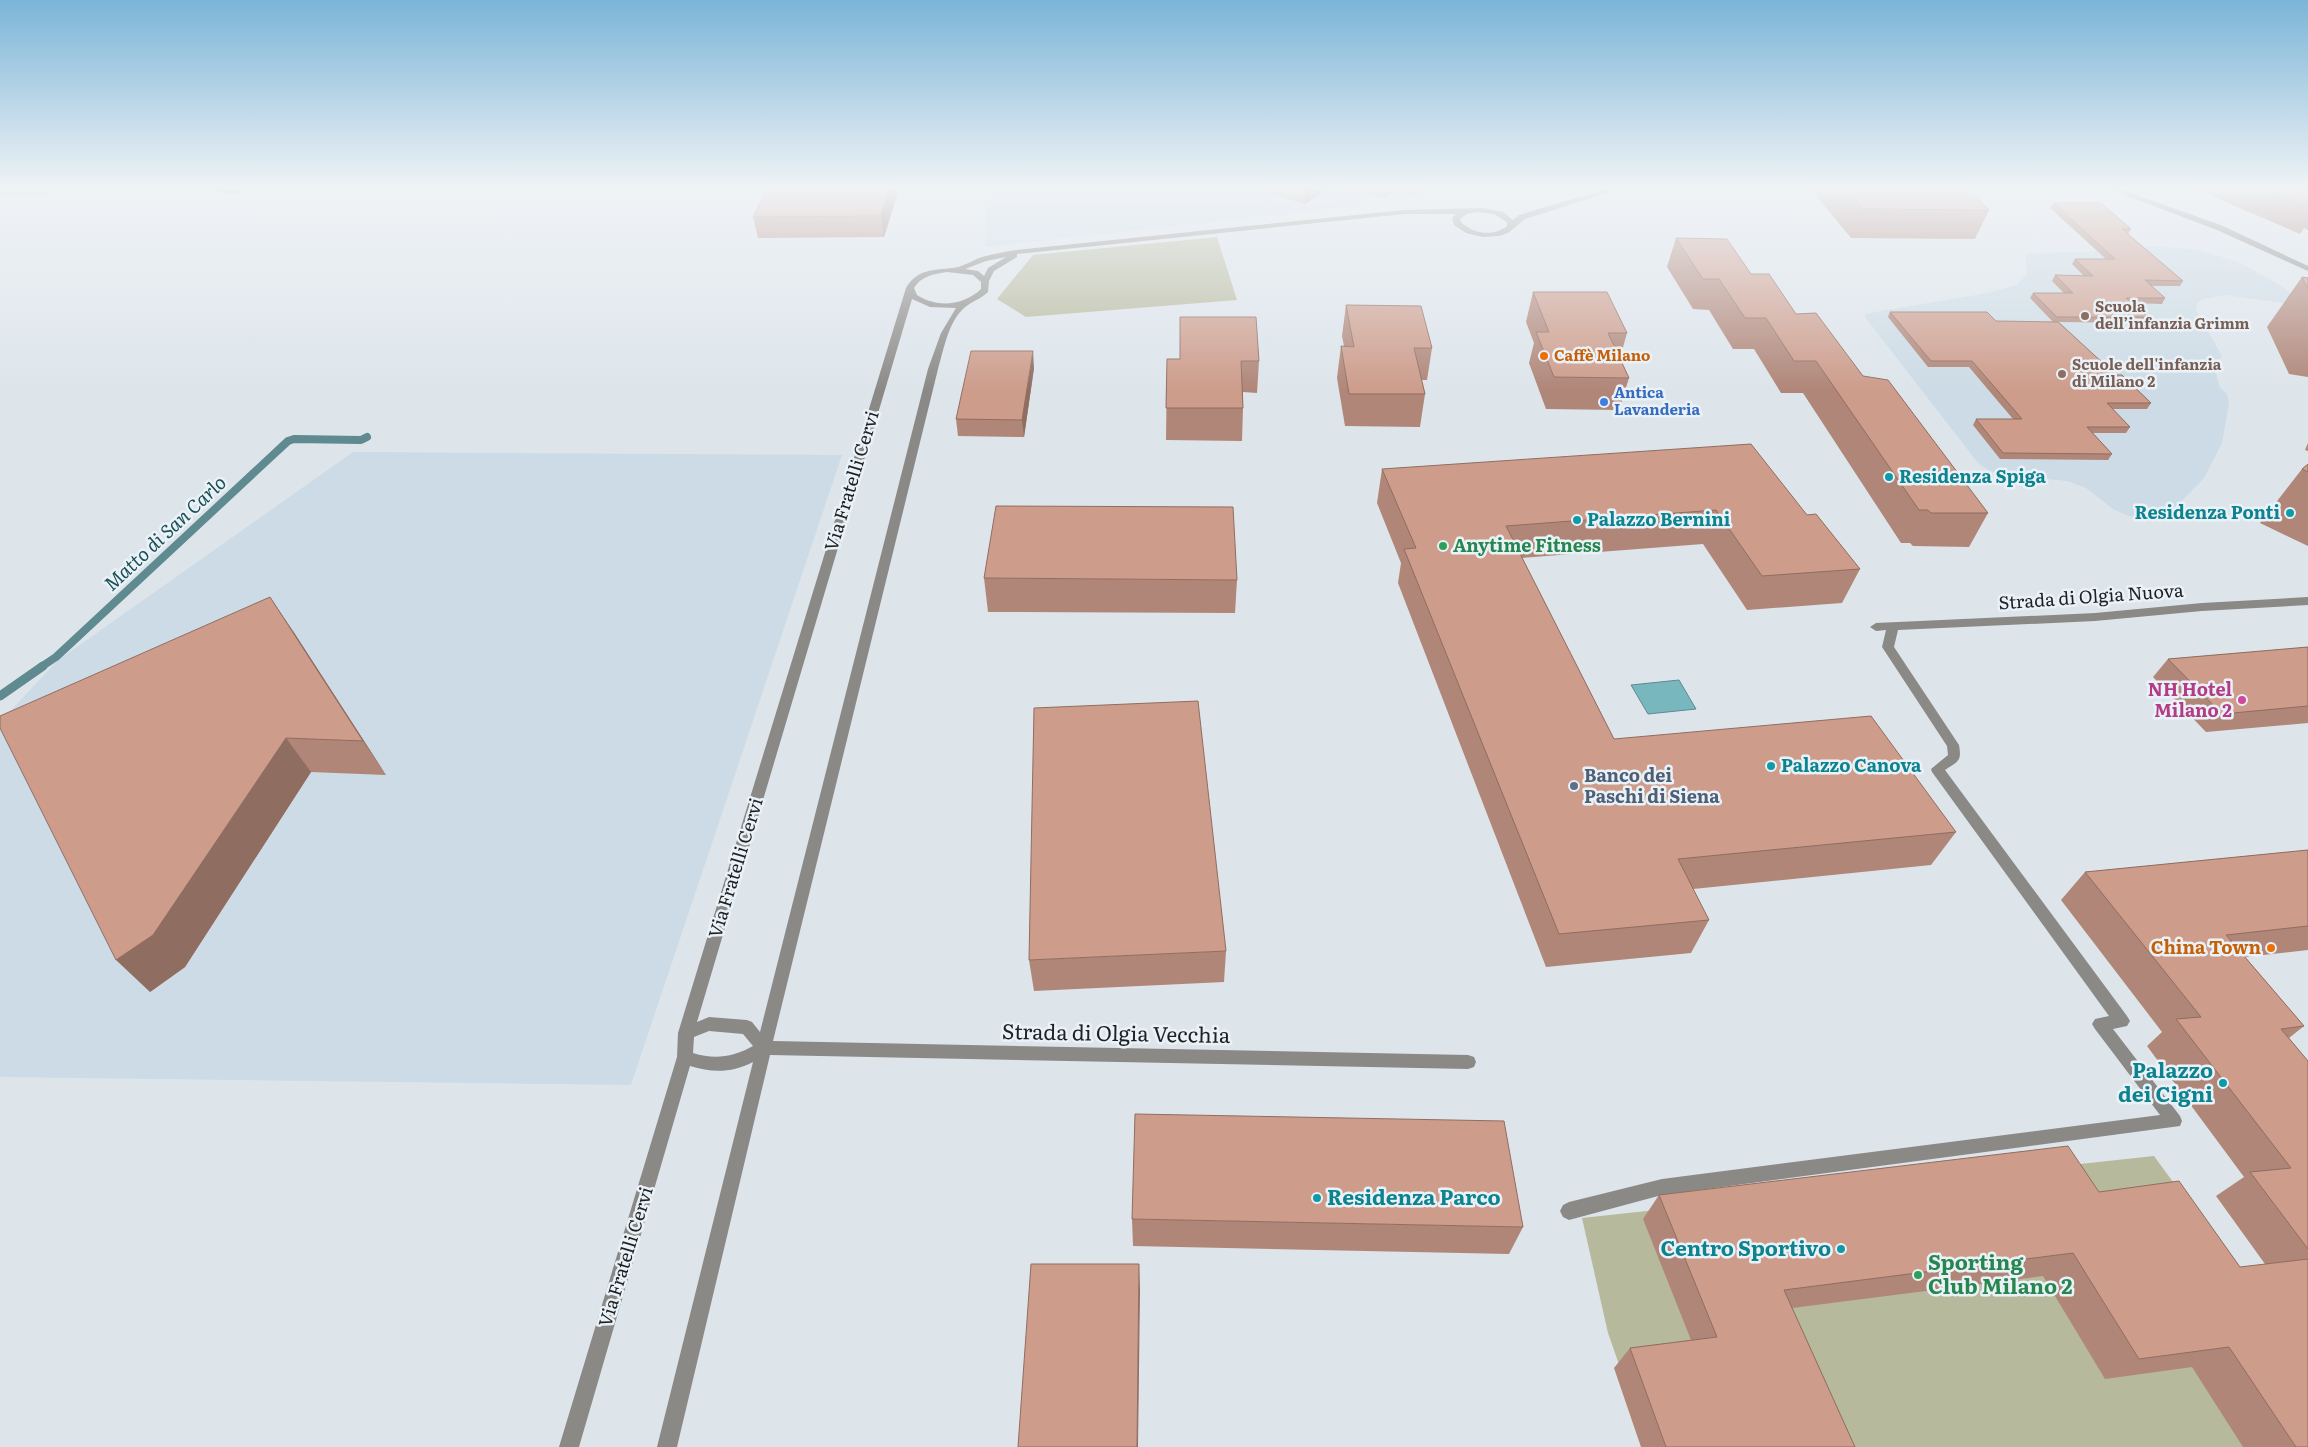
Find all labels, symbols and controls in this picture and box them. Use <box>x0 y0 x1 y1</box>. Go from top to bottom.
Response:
place label: Scuola dell’infanzia Grimm <box>2095 294 2250 334</box>
marker: Scuola dell’infanzia Grimm <box>2079 310 2091 322</box>
place label: Caffè Milano <box>1554 343 1650 366</box>
marker: Caffè Milano <box>1538 350 1550 362</box>
place label: Scuole dell'infanzia di Milano 2 <box>2072 352 2222 392</box>
marker: Scuole dell'infanzia di Milano 2 <box>2056 368 2068 380</box>
place label: Antica Lavanderia <box>1614 380 1700 420</box>
marker: Antica Lavanderia <box>1598 396 1610 408</box>
street label: Via Fratelli Cervi <box>816 407 885 554</box>
place label: Residenza Spiga <box>1899 462 2047 489</box>
water label: Matto di San Carlo <box>97 468 232 596</box>
marker: Residenza Spiga <box>1883 471 1895 483</box>
place label: Residenza Ponti <box>2134 498 2280 525</box>
place label: Palazzo Bernini <box>1587 505 1731 532</box>
marker: Residenza Ponti <box>2284 507 2296 519</box>
marker: Palazzo Bernini <box>1571 514 1583 526</box>
place label: Anytime Fitness <box>1453 531 1601 558</box>
marker: Anytime Fitness <box>1437 540 1449 552</box>
street label: Strada di Olgia Nuova <box>1997 576 2185 615</box>
place label: NH Hotel Milano 2 <box>2148 675 2232 723</box>
marker: NH Hotel Milano 2 <box>2236 694 2248 706</box>
place label: Palazzo Canova <box>1781 751 1922 778</box>
marker: Palazzo Canova <box>1765 760 1777 772</box>
place label: Banco dei Paschi di Siena <box>1584 761 1720 809</box>
marker: Banco dei Paschi di Siena <box>1568 780 1580 792</box>
street label: Via Fratelli Cervi <box>700 794 769 941</box>
place label: China Town <box>2151 933 2261 960</box>
marker: China Town <box>2265 942 2277 954</box>
street label: Strada di Olgia Vecchia <box>1002 1014 1231 1049</box>
place label: Palazzo dei Cigni <box>2118 1053 2213 1108</box>
marker: Palazzo dei Cigni <box>2217 1077 2229 1089</box>
place label: Residenza Parco <box>1327 1180 1501 1211</box>
street label: Via Fratelli Cervi <box>590 1183 659 1330</box>
marker: Residenza Parco <box>1311 1192 1323 1204</box>
place label: Centro Sportivo <box>1660 1231 1831 1262</box>
marker: Centro Sportivo <box>1835 1243 1847 1255</box>
place label: Sporting Club Milano 2 <box>1928 1245 2073 1300</box>
marker: Sporting Club Milano 2 <box>1912 1269 1924 1281</box>

